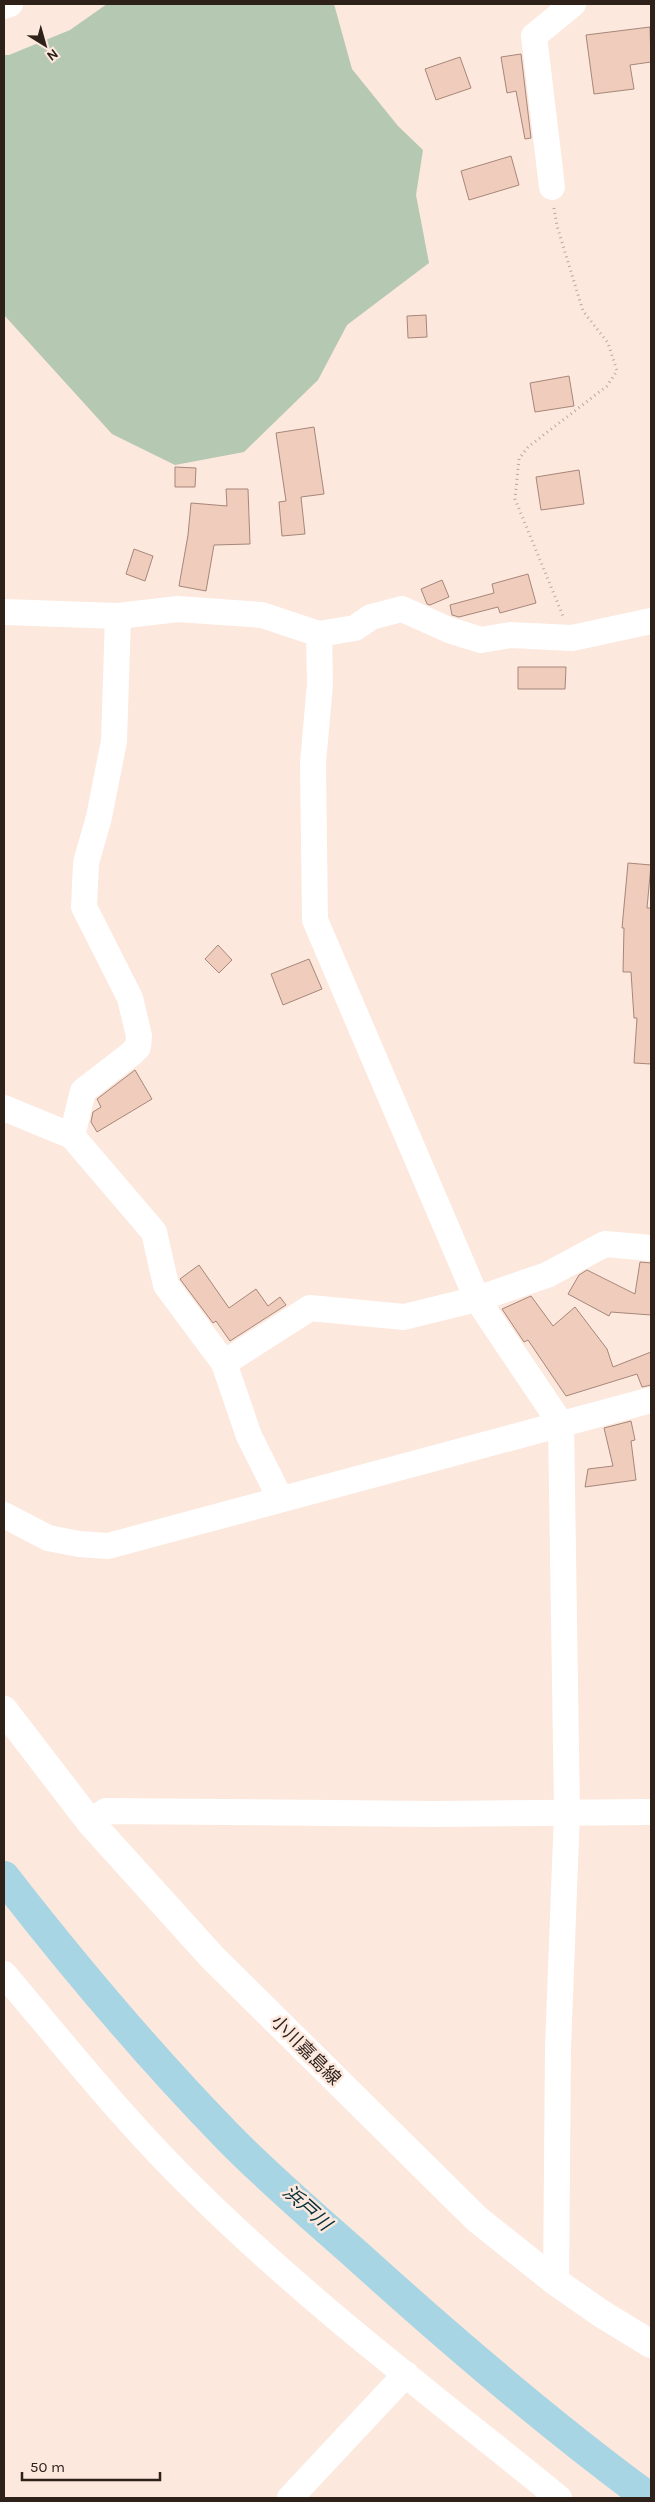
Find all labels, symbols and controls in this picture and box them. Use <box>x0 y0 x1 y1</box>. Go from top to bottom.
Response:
north arrow <box>20 20 70 70</box>
text: N <box>43 45 62 65</box>
street label: 小川嘉島線 <box>266 2010 346 2090</box>
water label: 浜戸川 <box>278 2181 337 2237</box>
scale bar <box>22 2450 160 2482</box>
text: 50 m <box>30 2458 65 2476</box>

